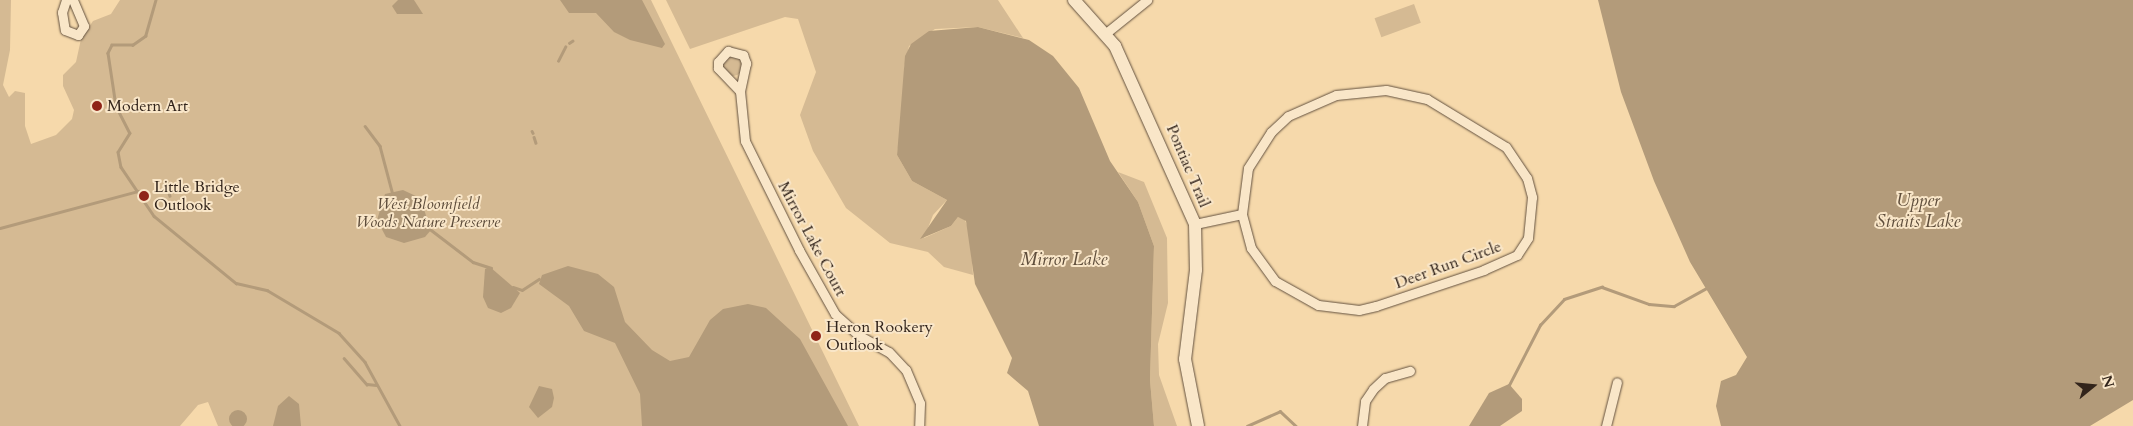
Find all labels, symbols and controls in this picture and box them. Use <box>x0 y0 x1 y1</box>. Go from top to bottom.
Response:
place label: Modern Art <box>107 96 188 116</box>
marker: Modern Art <box>91 100 103 112</box>
street label: Pontiac Trail <box>1162 122 1214 210</box>
place label: Little Bridge Outlook <box>154 177 240 215</box>
street label: Mirror Lake Court <box>774 178 850 300</box>
marker: Little Bridge Outlook <box>138 190 150 202</box>
water label: Upper Straits Lake <box>1876 191 1960 233</box>
park label: West Bloomfield Woods Nature Preserve <box>356 194 500 232</box>
street label: Deer Run Circle <box>1392 237 1504 293</box>
water label: Mirror Lake <box>1021 249 1107 271</box>
place label: Heron Rookery Outlook <box>826 317 933 355</box>
marker: Heron Rookery Outlook <box>810 330 822 342</box>
north arrow <box>2068 361 2118 411</box>
text: N <box>2097 373 2119 390</box>

